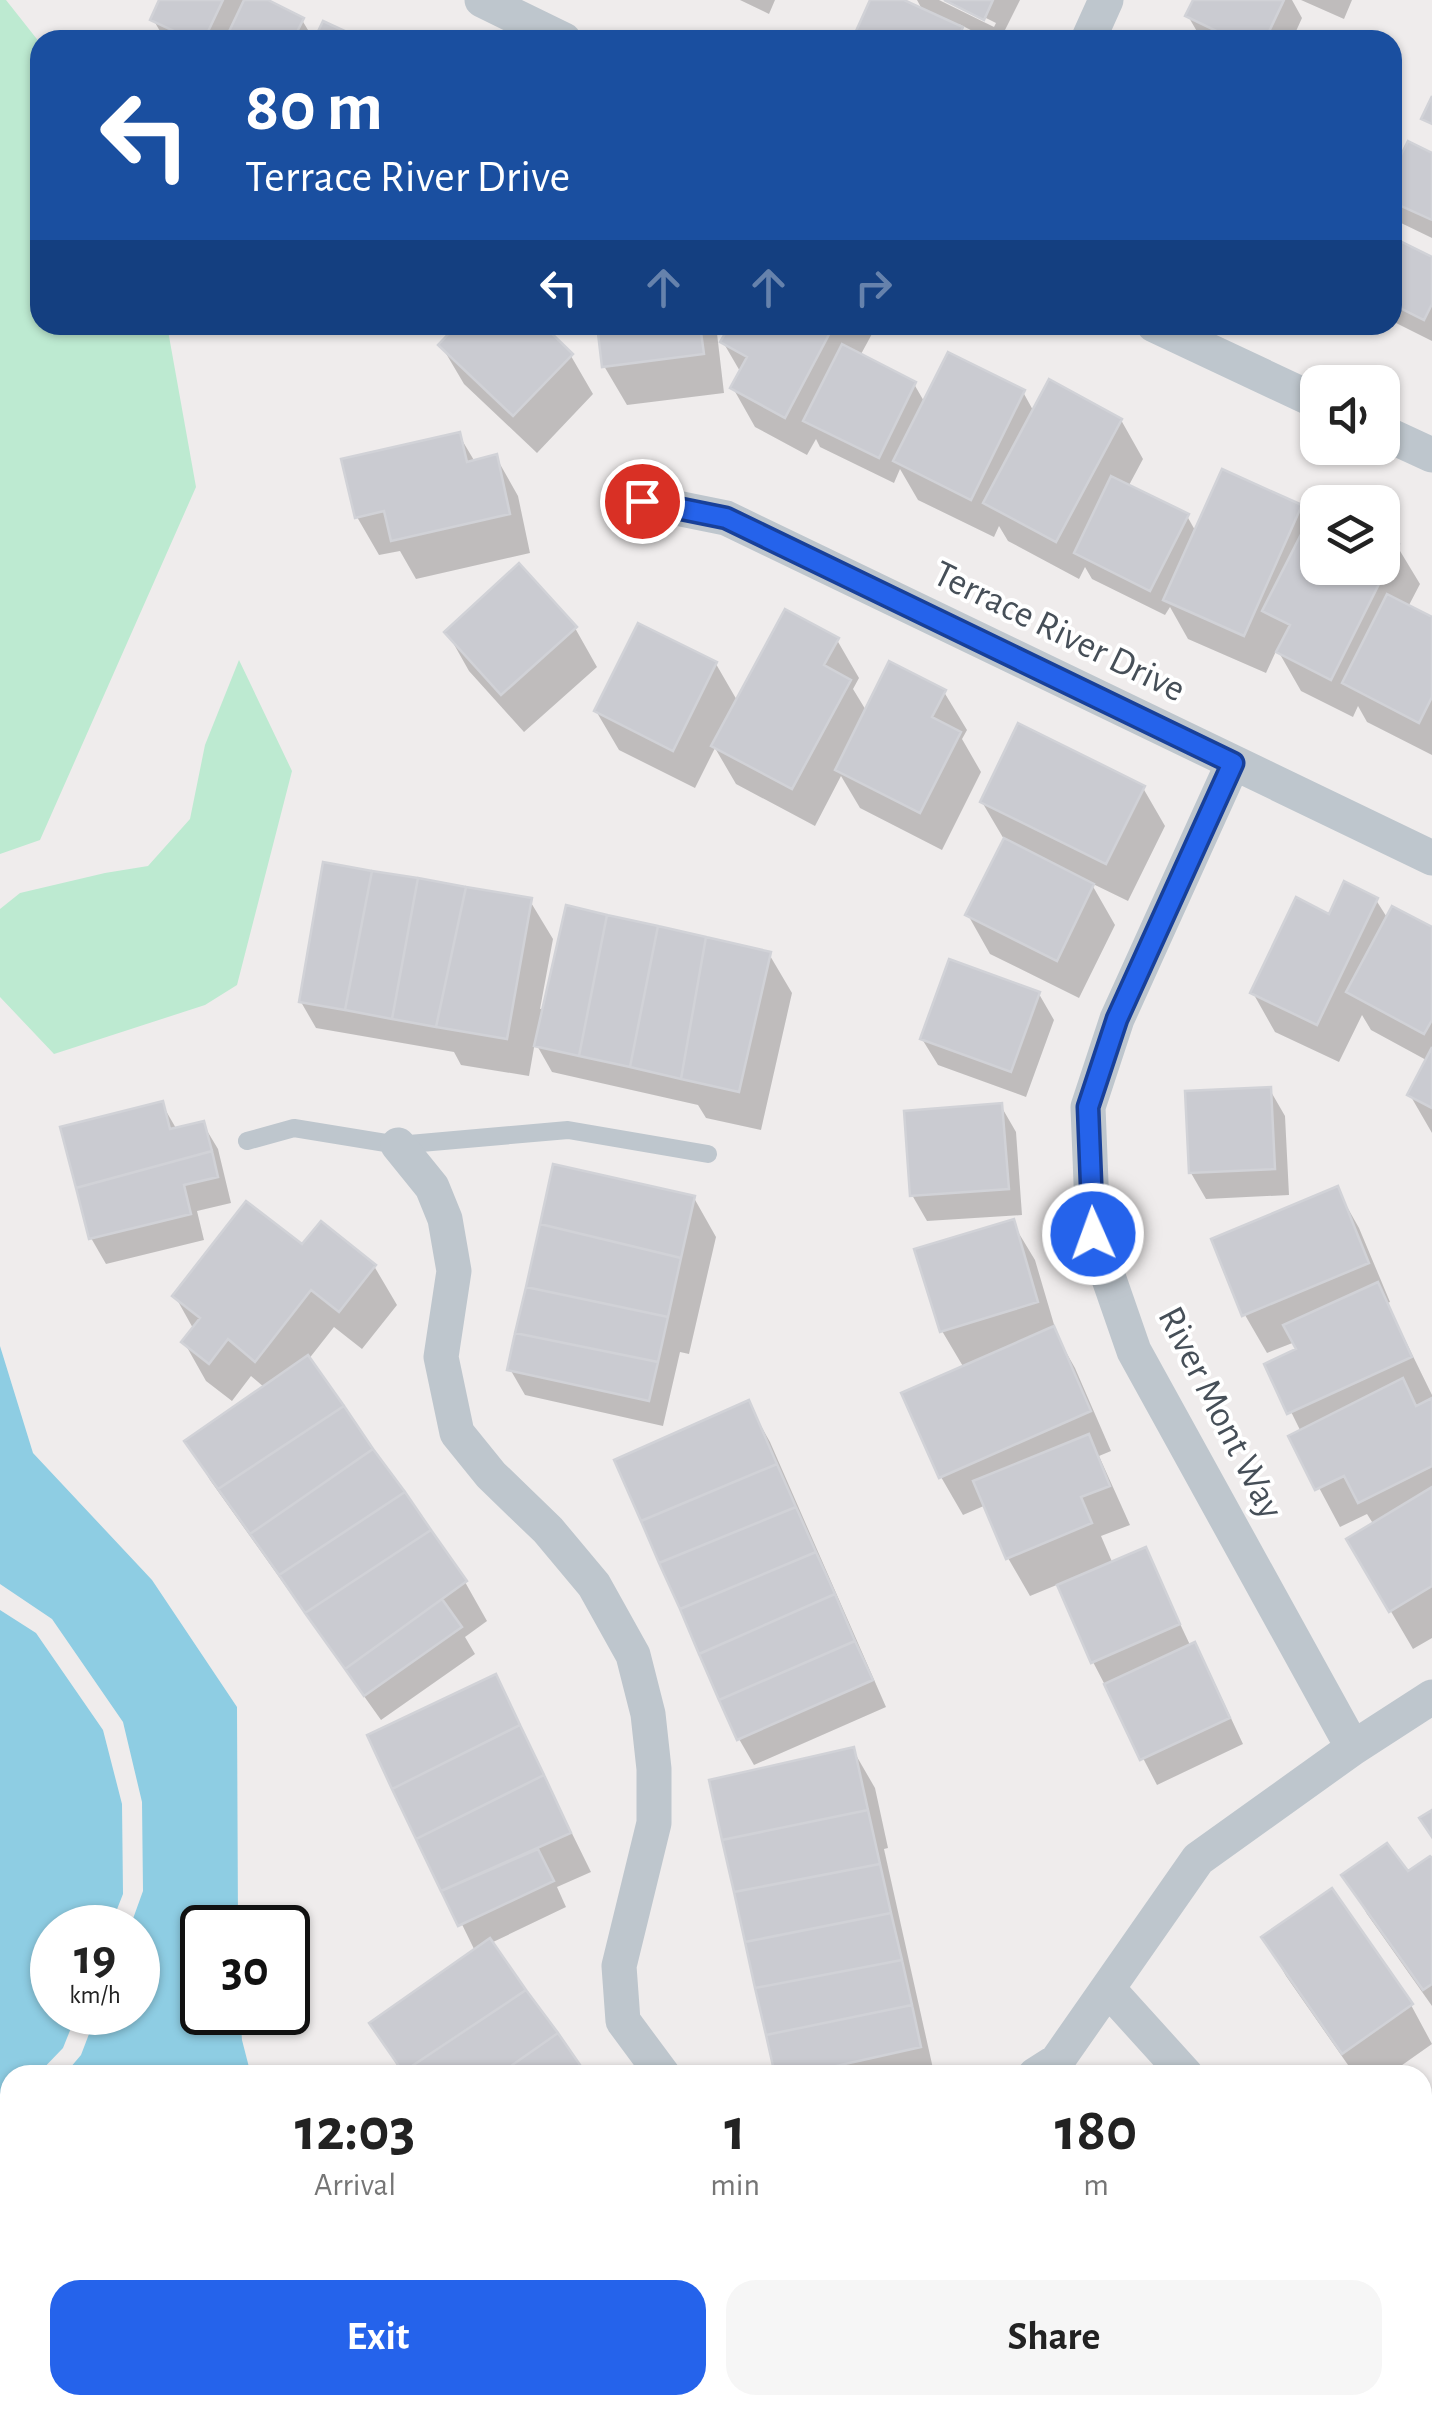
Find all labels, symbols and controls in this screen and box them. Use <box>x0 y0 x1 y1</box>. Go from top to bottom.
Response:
icon: left <box>80 70 210 200</box>
text: 80 m <box>245 73 383 143</box>
text: Terrace River Drive <box>245 155 570 200</box>
icon: left <box>531 260 586 315</box>
icon: ahead <box>636 260 691 315</box>
icon: ahead <box>741 260 796 315</box>
icon: right <box>846 260 901 315</box>
map controls <box>1300 365 1400 585</box>
button: sound <box>1300 365 1400 465</box>
pin <box>600 459 685 544</box>
icon: arrive <box>615 474 670 529</box>
button: layers <box>1300 485 1400 585</box>
street label: Terrace River Drive <box>927 555 1191 709</box>
position arrow <box>1041 1182 1145 1286</box>
street label: River Mont Way <box>1150 1301 1290 1525</box>
speed limit sign: 30 <box>180 1905 310 2035</box>
text: 19 <box>74 1933 116 1983</box>
text: km/h <box>69 1983 121 2008</box>
text: 12:03 <box>295 2101 415 2161</box>
text: 1 <box>724 2101 746 2161</box>
text: 180 <box>1055 2101 1137 2161</box>
text: Arrival <box>314 2169 396 2201</box>
text: min <box>710 2169 760 2201</box>
text: m <box>1083 2169 1109 2201</box>
button: Exit <box>50 2280 706 2395</box>
button: Share <box>726 2280 1382 2395</box>

